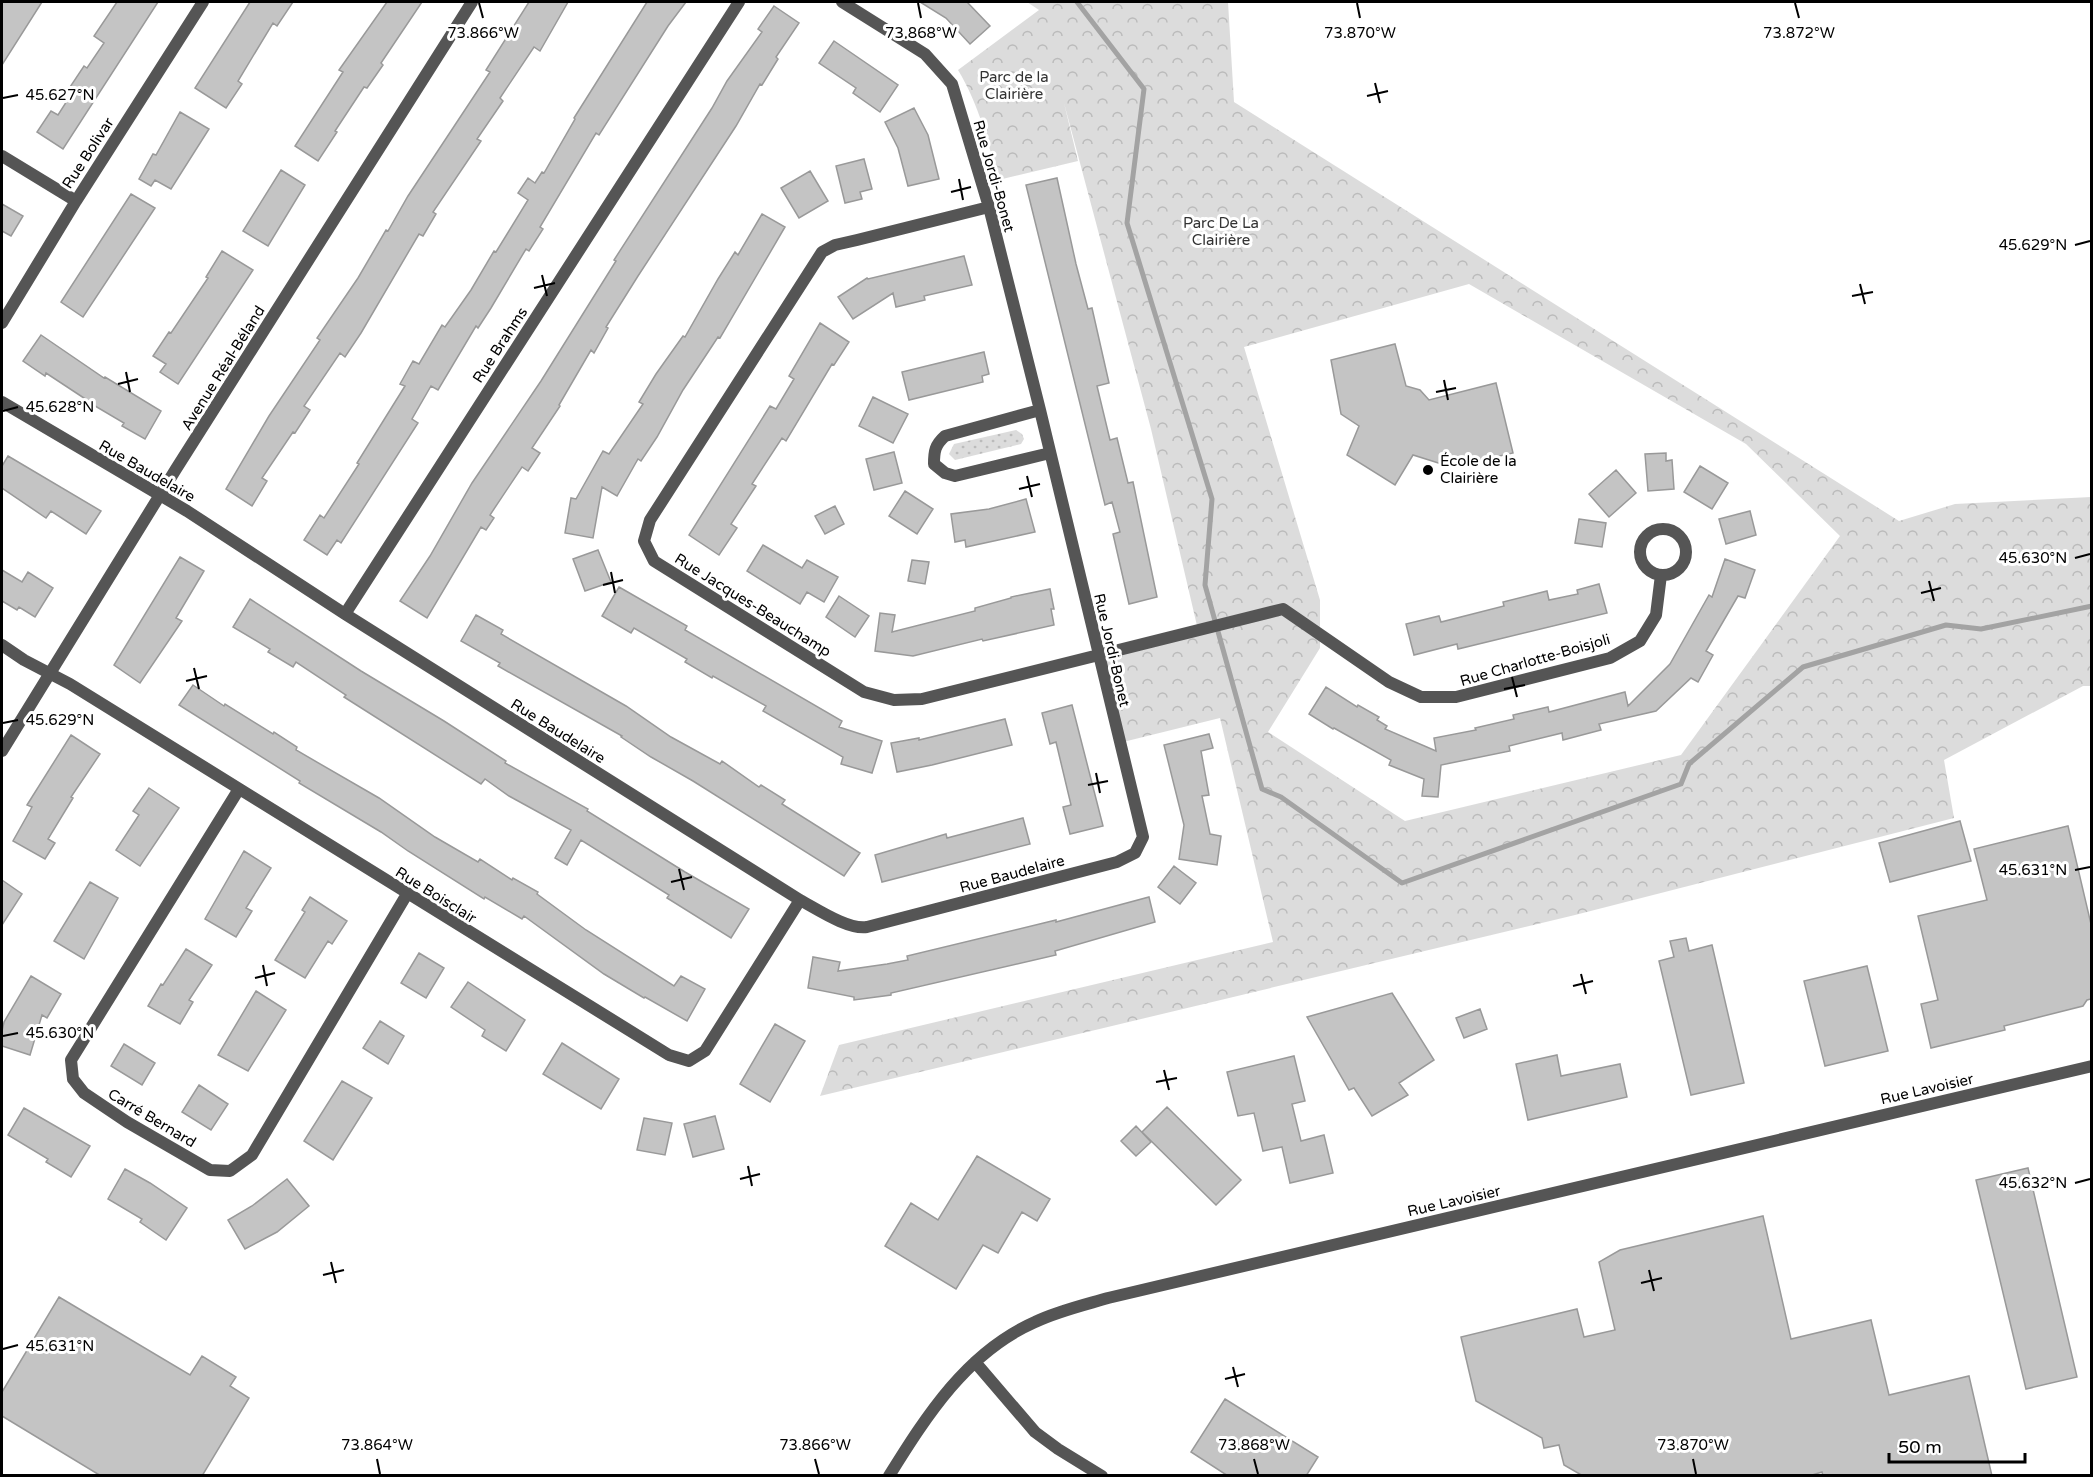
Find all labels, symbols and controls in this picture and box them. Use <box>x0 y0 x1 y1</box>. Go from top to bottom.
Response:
text: 73.866°W <box>447 24 519 42</box>
text: 73.868°W <box>885 24 957 42</box>
text: 73.870°W <box>1324 24 1396 42</box>
text: 73.872°W <box>1763 24 1835 42</box>
park label: Parc de la Clairière <box>979 68 1049 103</box>
text: 45.627°N <box>26 86 94 104</box>
street label: Rue Bolivar <box>58 114 118 192</box>
street label: Rue Jordi-Bonet <box>969 118 1019 234</box>
park label: Parc De La Clairière <box>1183 214 1259 249</box>
text: 45.629°N <box>1999 236 2067 254</box>
street label: Avenue Réal-Béland <box>177 302 269 434</box>
street label: Rue Brahms <box>469 304 531 386</box>
text: 45.628°N <box>26 398 94 416</box>
street label: Rue Baudelaire <box>96 436 198 506</box>
place label: École de la Clairière <box>1440 452 1517 487</box>
marker: École de la Clairière <box>1421 463 1435 477</box>
street label: Rue Jacques-Beauchamp <box>671 549 835 661</box>
text: 45.630°N <box>1999 549 2067 567</box>
street label: Rue Jordi-Bonet <box>1090 591 1134 709</box>
street label: Rue Charlotte-Boisjoli <box>1458 630 1612 690</box>
street label: Rue Baudelaire <box>507 695 609 767</box>
text: 45.629°N <box>26 711 94 729</box>
street label: Rue Baudelaire <box>958 851 1066 897</box>
text: 45.631°N <box>1999 861 2067 879</box>
street label: Rue Boisclair <box>392 863 480 927</box>
text: 45.630°N <box>26 1024 94 1042</box>
street label: Rue Lavoisier <box>1879 1069 1976 1108</box>
street label: Carré Bernard <box>105 1085 199 1151</box>
text: 45.632°N <box>1999 1174 2067 1192</box>
street label: Rue Lavoisier <box>1406 1181 1503 1220</box>
text: 45.631°N <box>26 1337 94 1355</box>
scale bar <box>1889 1426 2026 1464</box>
text: 73.864°W <box>341 1436 413 1454</box>
text: 73.866°W <box>779 1436 851 1454</box>
text: 73.868°W <box>1218 1436 1290 1454</box>
text: 73.870°W <box>1657 1436 1729 1454</box>
text: 50 m <box>1898 1436 1942 1458</box>

